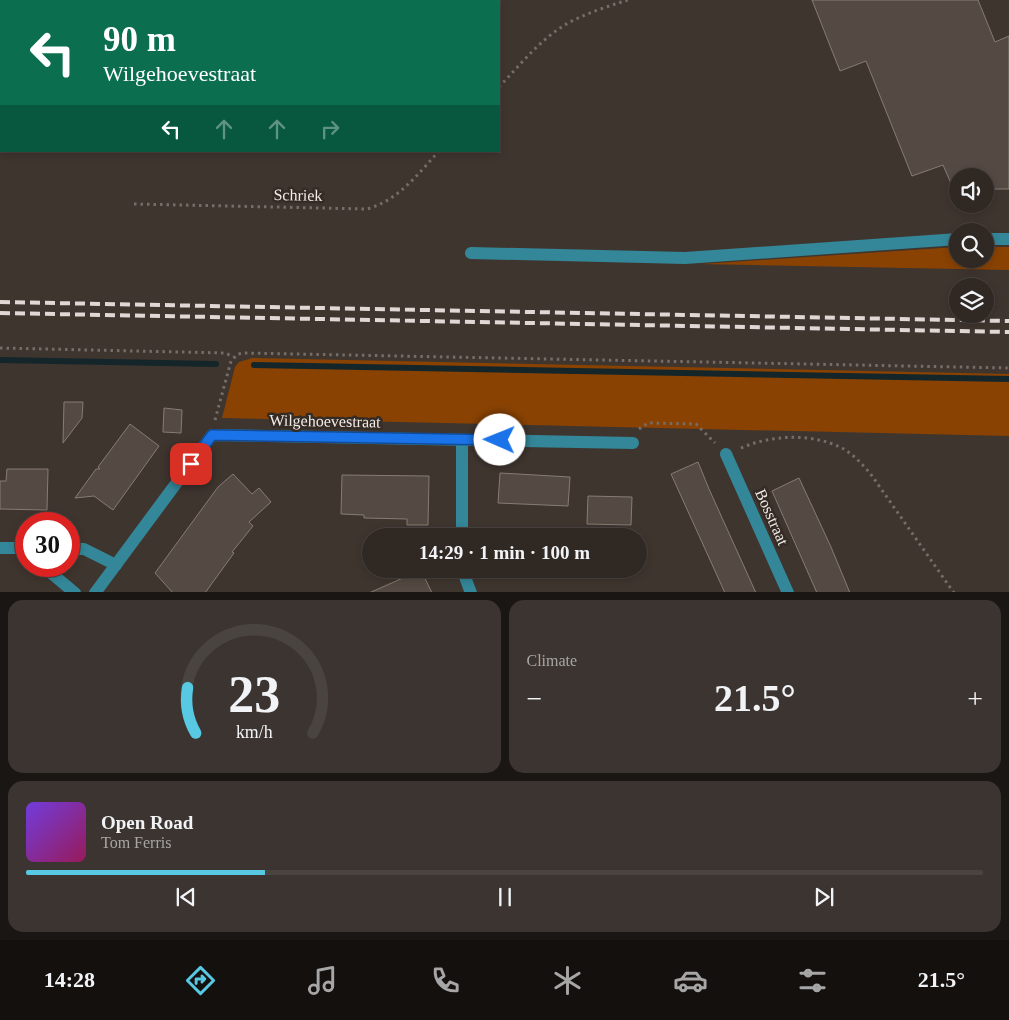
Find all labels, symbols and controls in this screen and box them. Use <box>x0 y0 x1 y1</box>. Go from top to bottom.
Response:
icon: left <box>20 20 85 85</box>
text: 90 m <box>103 20 176 59</box>
text: Wilgehoevestraat <box>103 61 256 86</box>
icon: left <box>157 115 185 143</box>
icon: ahead <box>210 115 238 143</box>
icon: ahead <box>263 115 291 143</box>
icon: right <box>316 115 344 143</box>
map controls <box>949 168 994 323</box>
button: sound <box>949 168 994 213</box>
street label: Schriek <box>273 186 323 204</box>
button: search <box>949 223 994 268</box>
button: layers <box>949 278 994 323</box>
street label: Wilgehoevestraat <box>269 412 381 431</box>
position arrow <box>473 413 525 465</box>
pin <box>170 443 212 485</box>
icon: arrive <box>177 450 205 478</box>
street label: Bosstraat <box>752 486 792 548</box>
speed limit sign: 30 <box>15 512 80 577</box>
text: 14:29 · 1 min · 100 m <box>419 542 590 563</box>
text: Climate <box>527 652 577 669</box>
text: 23 <box>228 666 280 723</box>
text: 21.5° <box>714 677 796 719</box>
text: − <box>527 683 542 714</box>
text: + <box>967 683 983 714</box>
text: km/h <box>236 722 273 742</box>
text: Open Road <box>101 812 193 833</box>
text: Tom Ferris <box>101 834 171 851</box>
icon: previous <box>172 883 200 911</box>
icon: pause <box>491 883 519 911</box>
icon: next <box>810 883 838 911</box>
icon: directions <box>183 963 218 998</box>
icon: music <box>305 963 340 998</box>
icon: phone <box>428 963 463 998</box>
icon: climate <box>550 963 585 998</box>
icon: car <box>673 963 708 998</box>
icon: filters <box>795 963 830 998</box>
text: 14:28 <box>44 967 95 992</box>
text: 21.5° <box>918 967 965 992</box>

